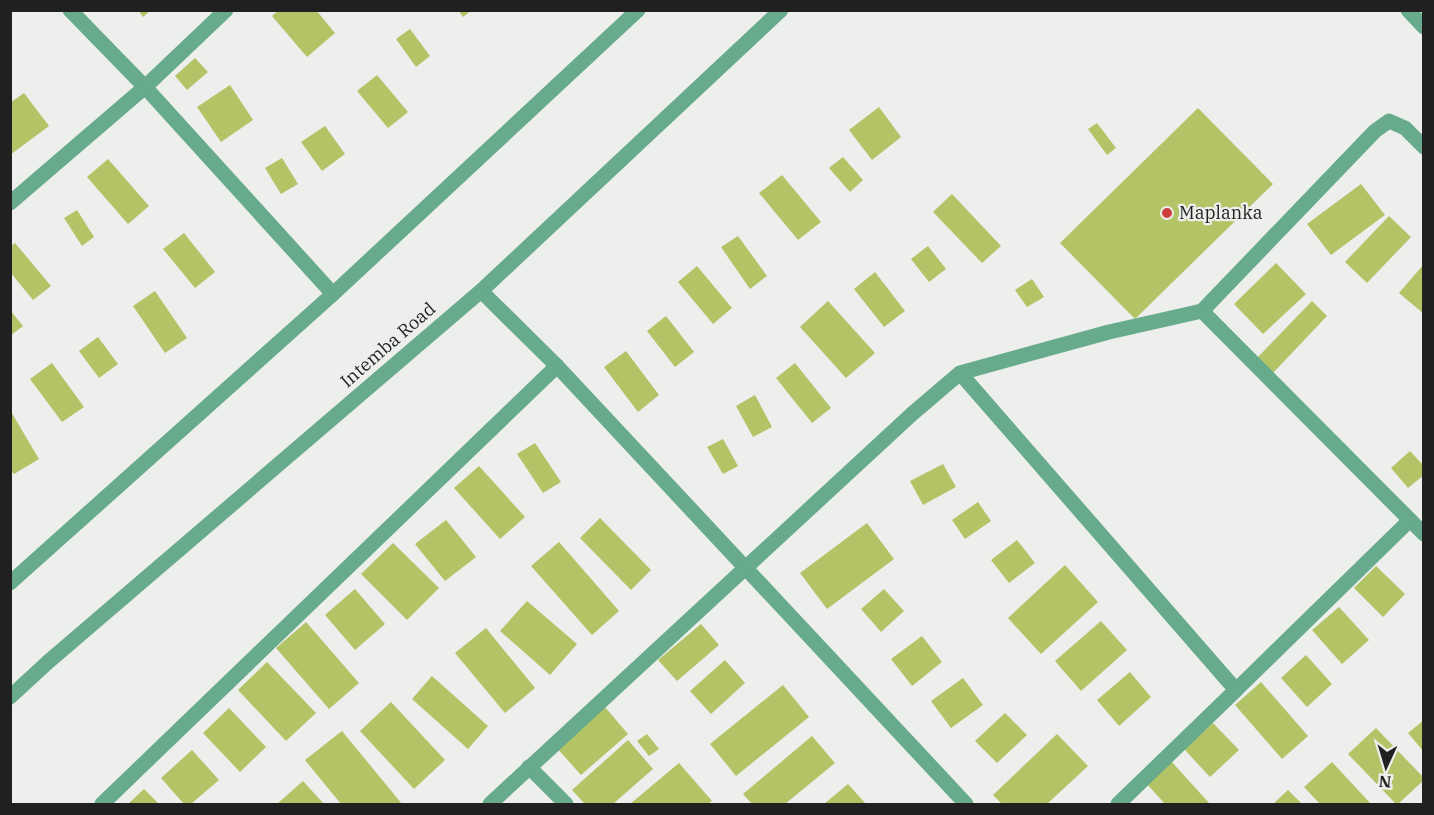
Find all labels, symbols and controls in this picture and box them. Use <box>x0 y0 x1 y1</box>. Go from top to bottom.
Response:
place label: Maplanka <box>1179 201 1263 224</box>
marker: Maplanka <box>1160 206 1174 220</box>
street label: Intemba Road <box>335 297 440 392</box>
north arrow <box>1356 737 1416 797</box>
text: N <box>1378 772 1392 792</box>

